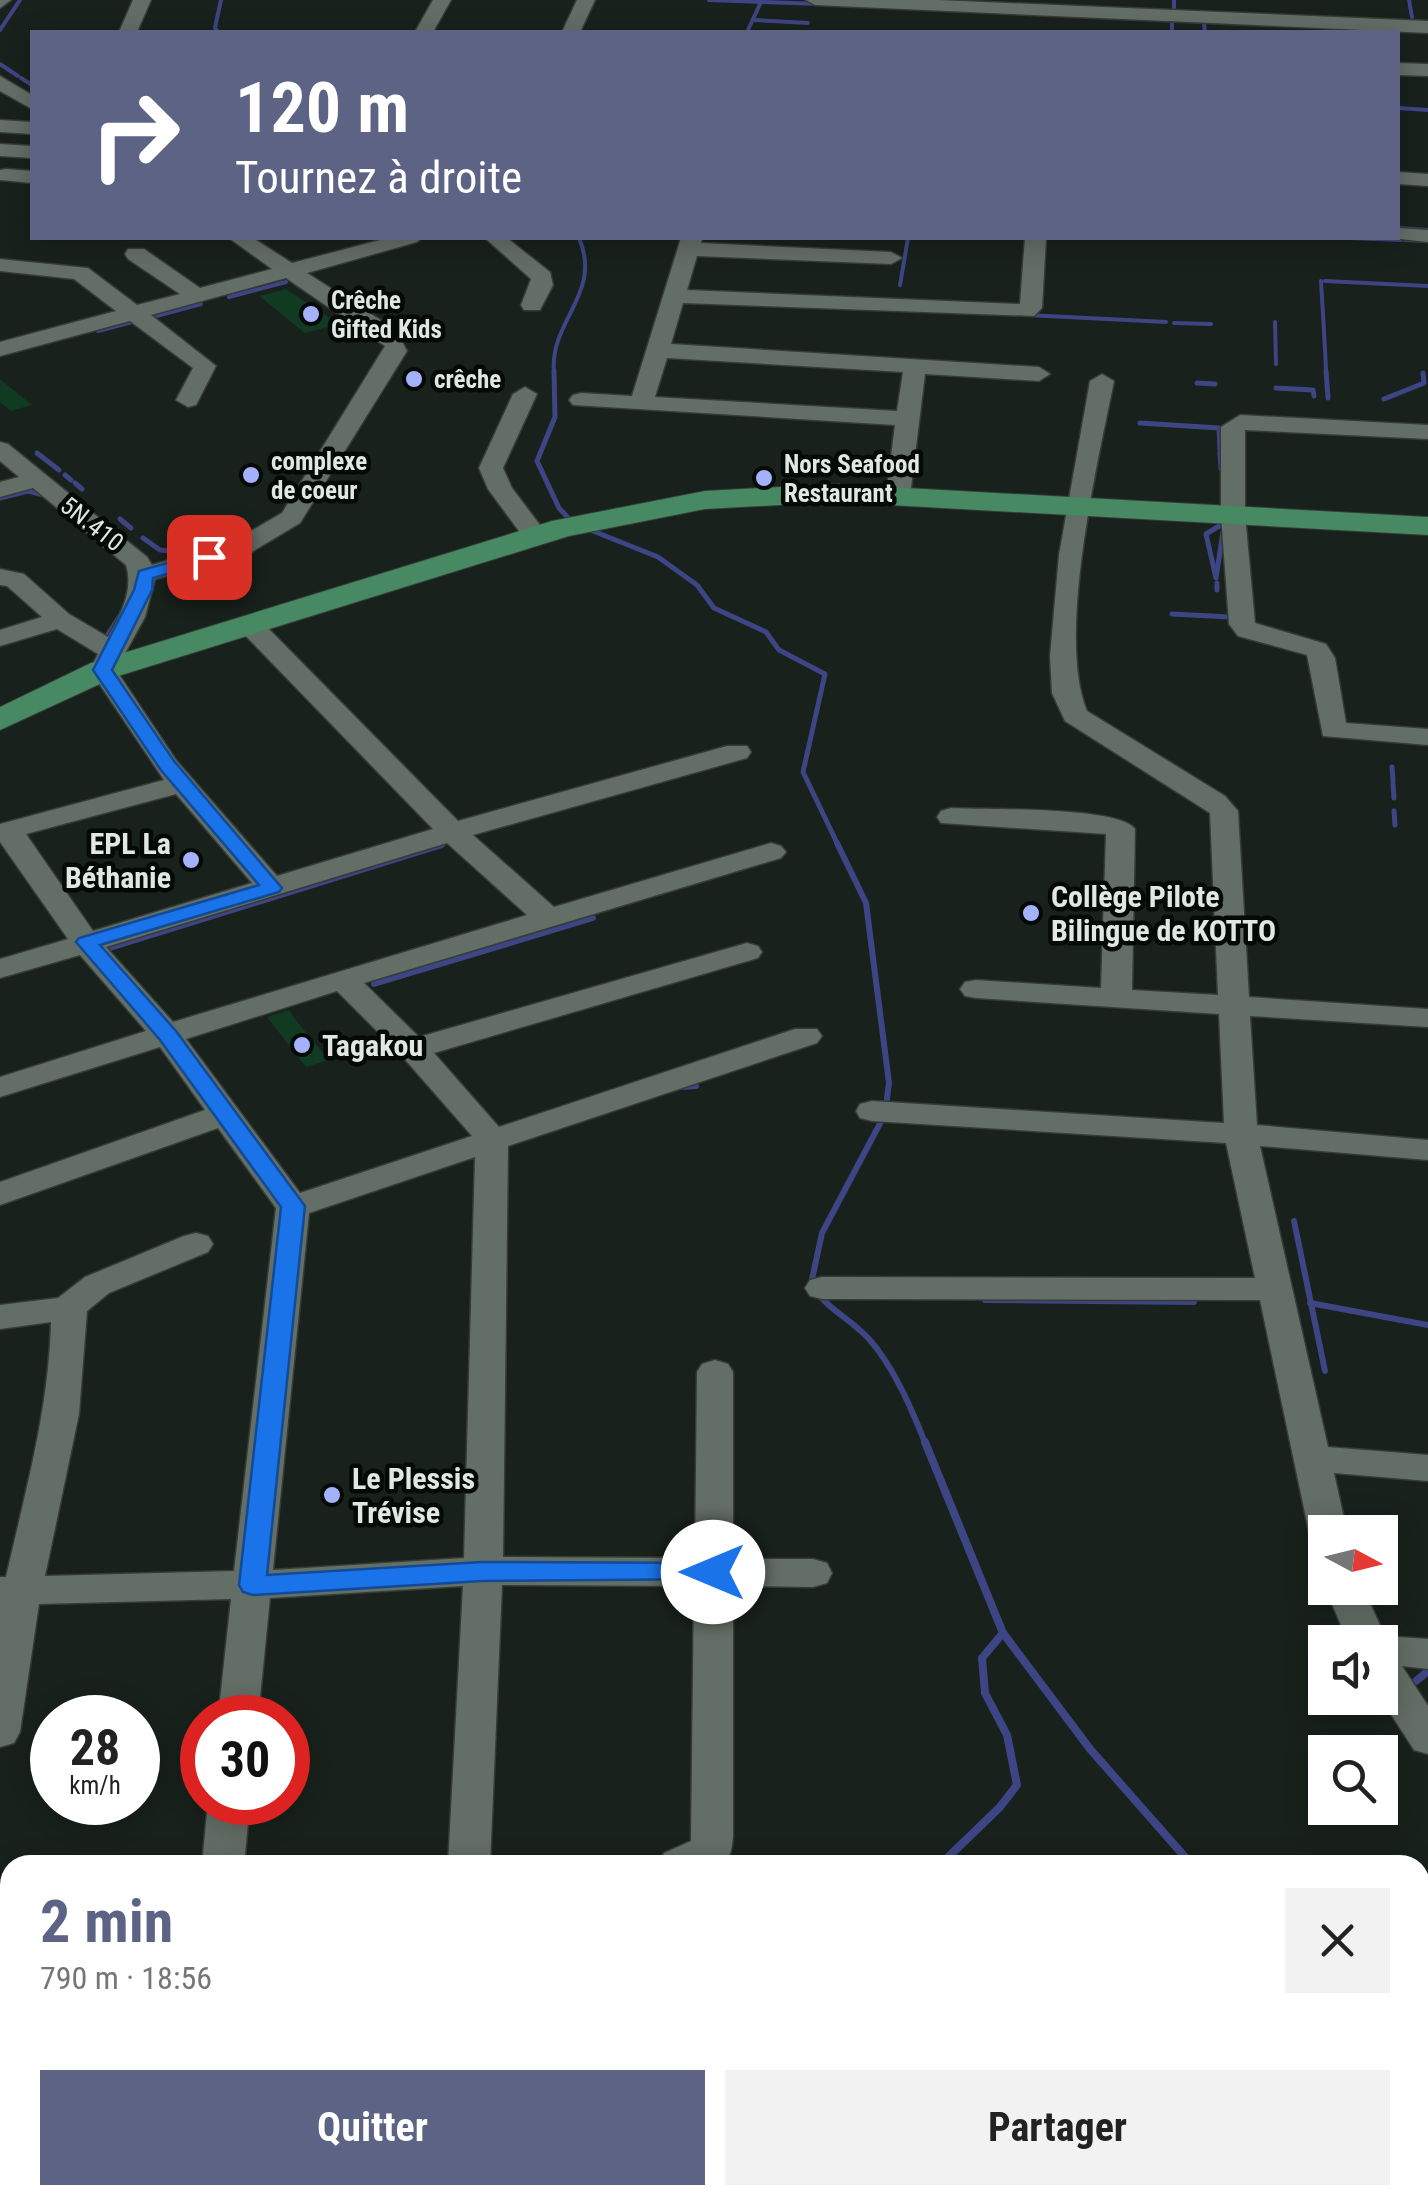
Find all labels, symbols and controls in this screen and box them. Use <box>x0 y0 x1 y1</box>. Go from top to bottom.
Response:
text: 120 m <box>235 67 409 149</box>
icon: right <box>70 70 200 200</box>
text: Tournez à droite <box>235 151 522 204</box>
place label: Crêche Gifted Kids <box>331 286 442 344</box>
marker: Crêche Gifted Kids <box>300 303 322 325</box>
place label: crêche <box>434 365 501 394</box>
marker: crêche <box>403 368 425 390</box>
place label: complexe de coeur <box>271 447 367 505</box>
place label: Nors Seafood Restaurant <box>784 450 920 508</box>
marker: complexe de coeur <box>240 464 262 486</box>
marker: Nors Seafood Restaurant <box>753 467 775 489</box>
street label: 5N.410 <box>55 491 129 557</box>
pin <box>167 515 252 600</box>
icon: arrive <box>182 530 237 585</box>
place label: EPL La Béthanie <box>65 826 171 895</box>
marker: EPL La Béthanie <box>180 849 202 871</box>
place label: Collège Pilote Bilingue de KOTTO <box>1051 879 1276 948</box>
marker: Collège Pilote Bilingue de KOTTO <box>1020 902 1042 924</box>
place label: Tagakou <box>322 1028 423 1063</box>
marker: Tagakou <box>291 1034 313 1056</box>
place label: Le Plessis Trévise <box>352 1461 475 1530</box>
marker: Le Plessis Trévise <box>321 1484 343 1506</box>
north arrow <box>1308 1515 1398 1605</box>
map controls <box>1308 1515 1398 1825</box>
position arrow <box>661 1520 765 1624</box>
button: sound <box>1308 1625 1398 1715</box>
speed limit sign: 30 <box>180 1695 310 1825</box>
text: 28 <box>70 1719 120 1777</box>
button: search <box>1308 1735 1398 1825</box>
text: km/h <box>69 1771 121 1800</box>
text: 2 min <box>40 1886 173 1957</box>
button: close <box>1285 1888 1390 1993</box>
text: 790 m · 18:56 <box>40 1959 212 1997</box>
button: Quitter <box>40 2070 705 2185</box>
button: Partager <box>725 2070 1390 2185</box>

